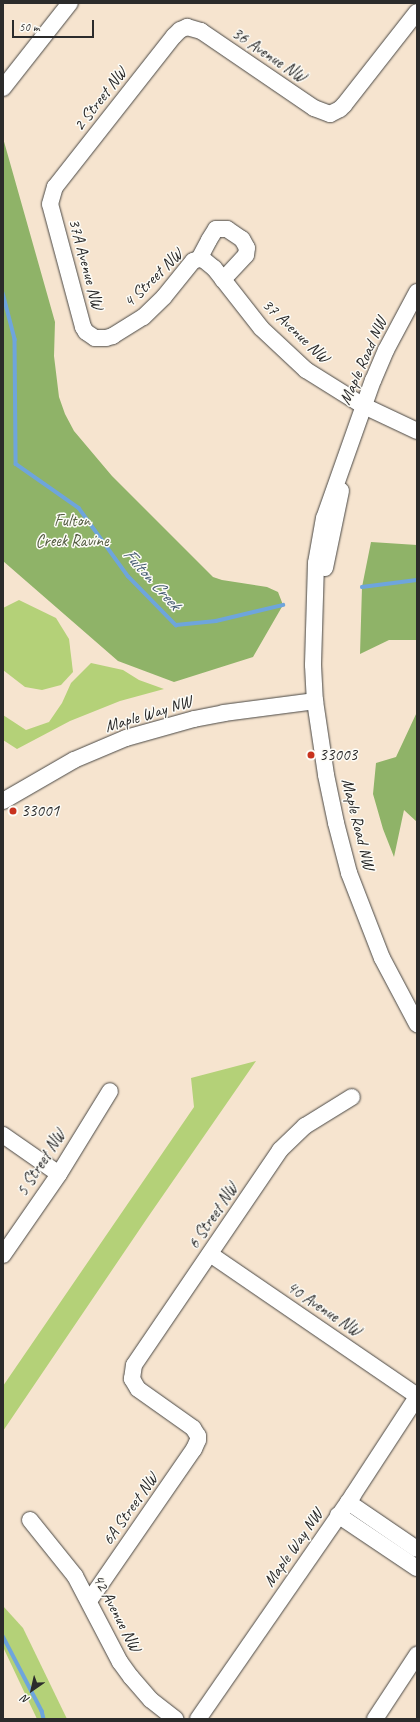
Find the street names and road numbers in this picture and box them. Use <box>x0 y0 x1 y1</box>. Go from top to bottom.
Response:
street label: 36 Avenue NW <box>228 23 310 87</box>
street label: 2 Street NW <box>69 63 131 135</box>
street label: 37A Avenue NW <box>64 216 108 312</box>
street label: 4 Street NW <box>119 244 187 312</box>
street label: 37 Avenue NW <box>258 295 334 367</box>
street label: Maple Road NW <box>335 314 391 408</box>
street label: Maple Way NW <box>102 691 194 737</box>
street label: Maple Road NW <box>337 776 379 872</box>
street label: 5 Street NW <box>12 1126 70 1200</box>
street label: 6 Street NW <box>183 1179 243 1253</box>
street label: 40 Avenue NW <box>283 1277 365 1341</box>
street label: 6A Street NW <box>98 1469 162 1549</box>
street label: Maple Way NW <box>259 1505 327 1591</box>
street label: 42 Avenue NW <box>88 1571 146 1655</box>

